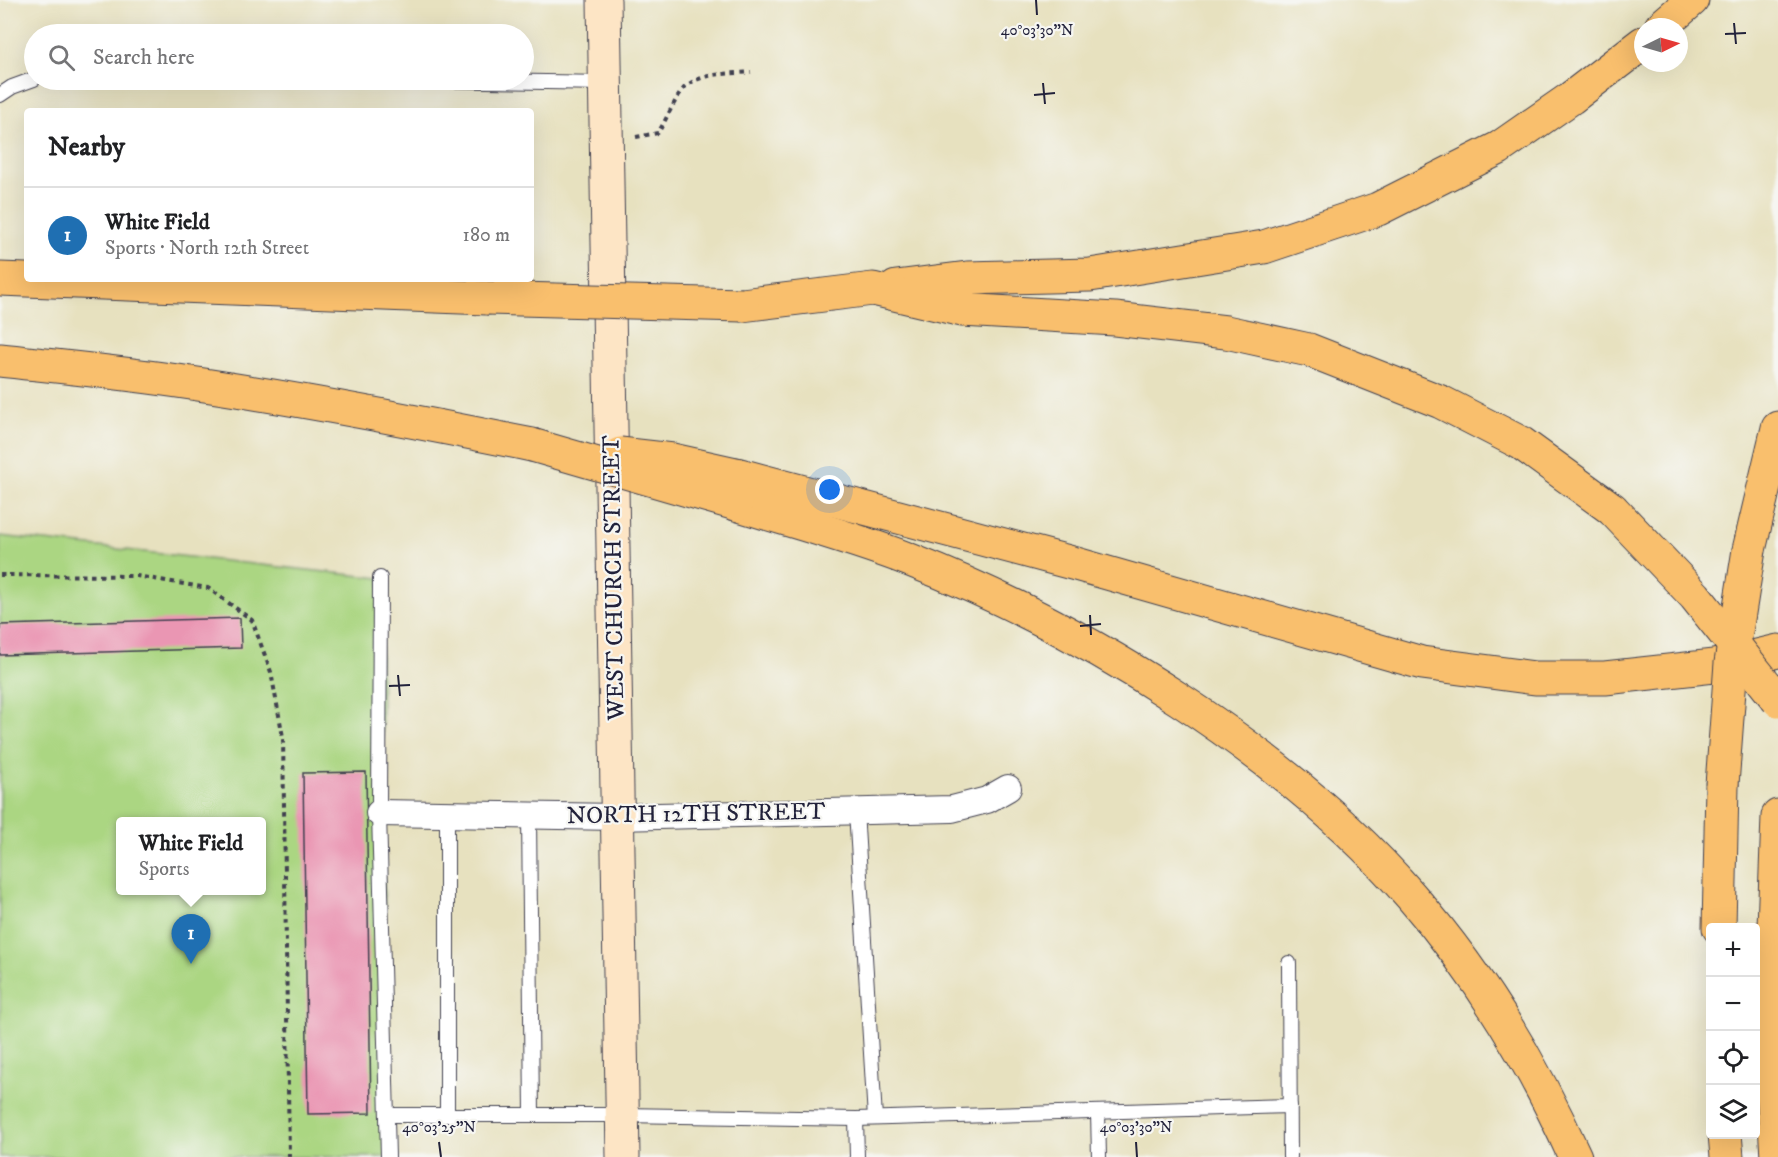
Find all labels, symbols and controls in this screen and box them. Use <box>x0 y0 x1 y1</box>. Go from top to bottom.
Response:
north arrow <box>1634 18 1688 72</box>
text: 40°03'30"N <box>1001 21 1073 40</box>
search box <box>24 24 534 90</box>
icon: search <box>45 41 78 74</box>
text: Search here <box>93 44 195 71</box>
text: Nearby <box>48 131 125 164</box>
text: White Field <box>105 209 210 236</box>
text: 1 <box>64 223 71 248</box>
text: 180 m <box>463 223 510 248</box>
text: Sports · North 12th Street <box>105 236 309 261</box>
street label: WEST CHURCH STREET <box>597 435 632 722</box>
your location <box>815 475 844 504</box>
street label: NORTH 12TH STREET <box>566 797 826 831</box>
popup <box>116 817 266 895</box>
text: White Field <box>139 830 243 857</box>
text: Sports <box>139 857 189 882</box>
pin: 1 <box>172 914 210 964</box>
map controls <box>1706 923 1760 1139</box>
button: + <box>1706 923 1760 977</box>
button: − <box>1706 977 1760 1031</box>
button: locate <box>1706 1031 1760 1085</box>
button: layers <box>1706 1085 1760 1139</box>
text: 40°03'25"N <box>402 1118 476 1137</box>
text: 40°03'30"N <box>1100 1118 1172 1137</box>

